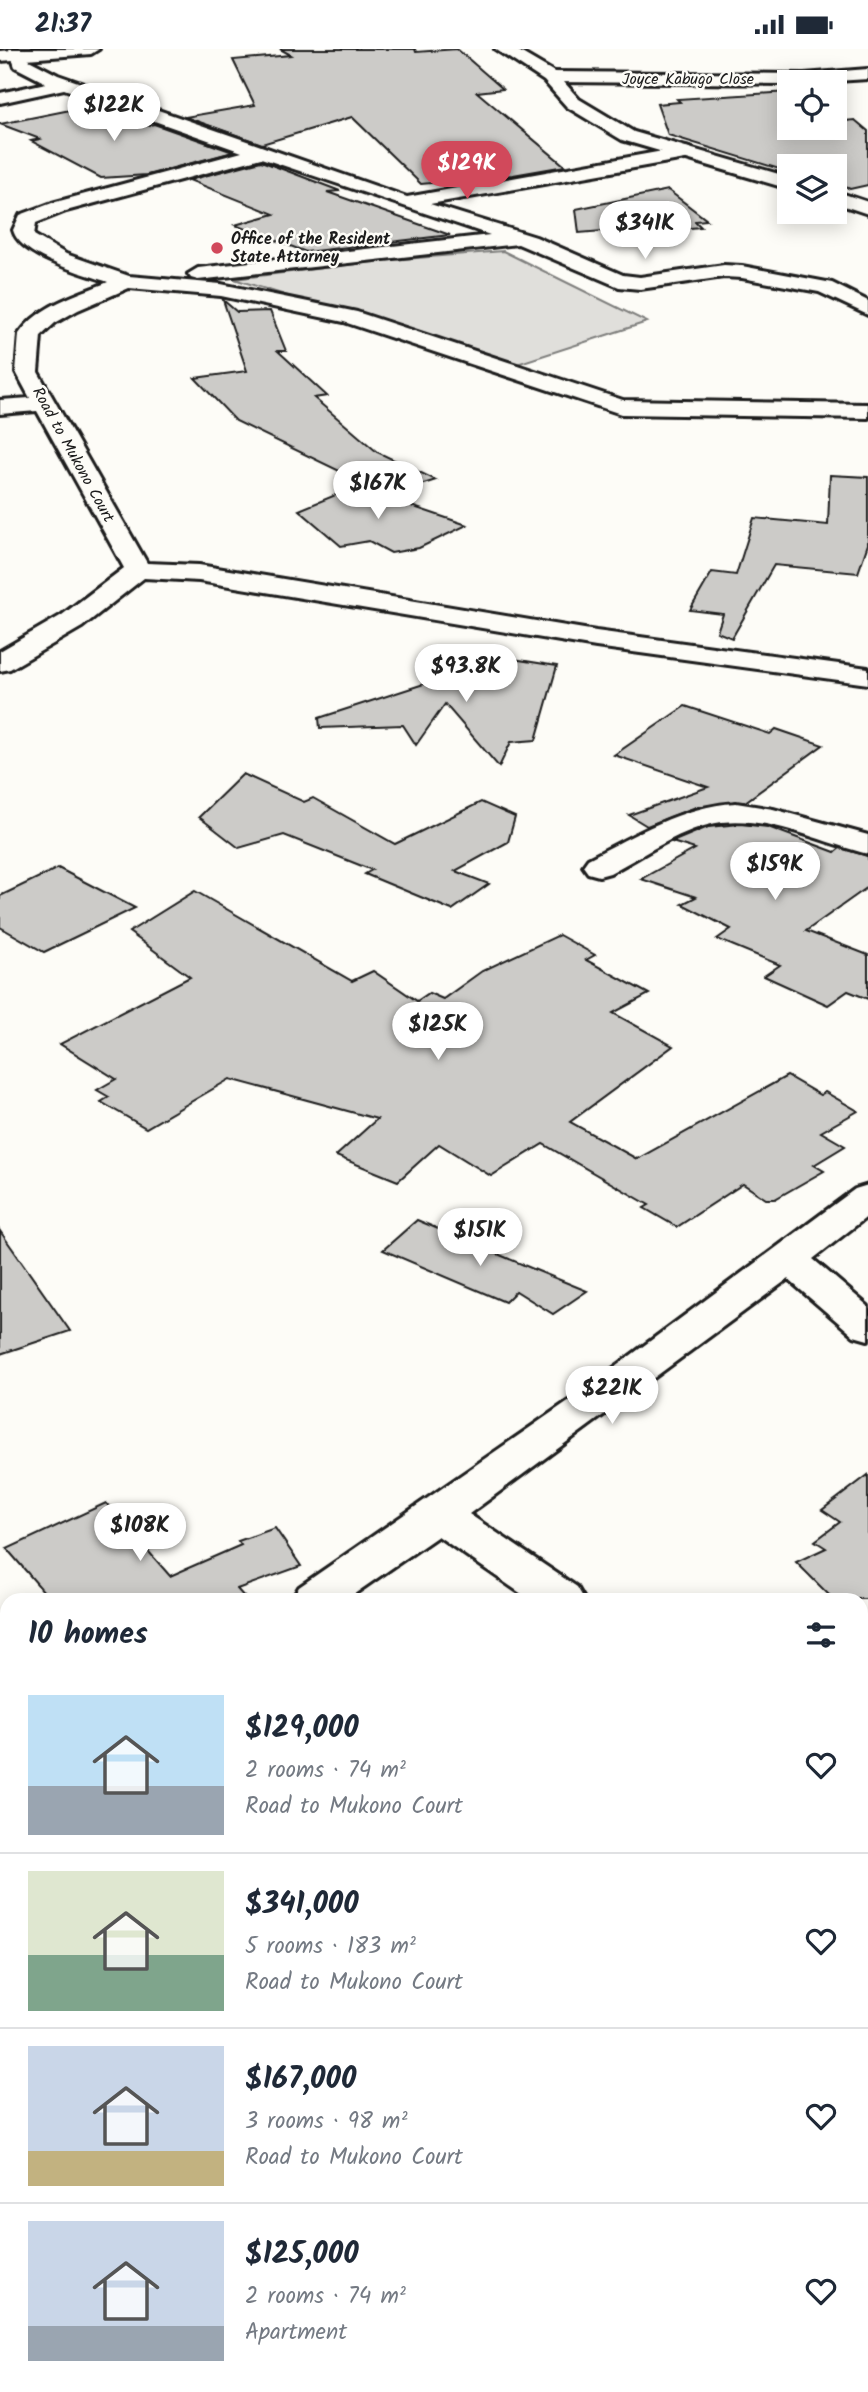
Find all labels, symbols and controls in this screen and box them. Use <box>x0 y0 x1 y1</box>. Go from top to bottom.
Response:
text: 21:37 <box>35 4 91 46</box>
street label: Joyce Kabugo Close <box>622 67 754 92</box>
map controls <box>777 70 847 224</box>
button: locate <box>777 70 847 140</box>
pin: $122K <box>65 83 163 143</box>
text: $122K <box>83 88 145 124</box>
pin: $129K <box>418 141 516 201</box>
text: $129K <box>437 146 497 182</box>
button: layers <box>777 154 847 224</box>
pin: $341K <box>596 201 694 261</box>
text: $341K <box>615 206 675 242</box>
place label: Office of the Resident State Attorney <box>231 227 391 270</box>
marker: Office of the Resident State Attorney <box>209 240 225 256</box>
street label: Road to Mukono Court <box>25 383 121 528</box>
pin: $167K <box>329 461 427 521</box>
text: $167K <box>349 466 407 502</box>
pin: $93.8K <box>409 645 523 704</box>
text: $93.8K <box>431 649 501 685</box>
pin: $159K <box>726 843 824 902</box>
text: $159K <box>746 847 804 883</box>
pin: $125K <box>389 1003 487 1062</box>
text: $125K <box>408 1007 468 1043</box>
pin: $151K <box>431 1209 529 1268</box>
text: $151K <box>454 1213 507 1249</box>
pin: $221K <box>563 1367 661 1426</box>
text: $221K <box>581 1371 643 1407</box>
pin: $108K <box>91 1503 189 1563</box>
text: $108K <box>110 1508 170 1544</box>
text: 10 homes <box>28 1611 148 1659</box>
icon: filters <box>802 1616 840 1654</box>
text: $129,000 <box>245 1705 359 1753</box>
icon: home <box>84 1723 168 1807</box>
icon: heart <box>802 1746 840 1784</box>
text: 2 rooms · 74 m² <box>245 1753 406 1789</box>
text: Road to Mukono Court <box>245 1789 463 1825</box>
text: $341,000 <box>245 1881 359 1929</box>
icon: home <box>84 1899 168 1983</box>
icon: heart <box>802 1922 840 1960</box>
text: 5 rooms · 183 m² <box>245 1929 416 1965</box>
text: Road to Mukono Court <box>245 1965 463 2001</box>
text: $167,000 <box>245 2056 356 2104</box>
icon: home <box>84 2074 168 2158</box>
icon: heart <box>802 2097 840 2135</box>
text: 3 rooms · 98 m² <box>245 2104 408 2140</box>
text: Road to Mukono Court <box>245 2140 463 2176</box>
text: $125,000 <box>245 2231 359 2279</box>
icon: home <box>84 2249 168 2333</box>
icon: heart <box>802 2272 840 2310</box>
text: 2 rooms · 74 m² <box>245 2279 406 2315</box>
text: Apartment <box>245 2315 347 2351</box>

